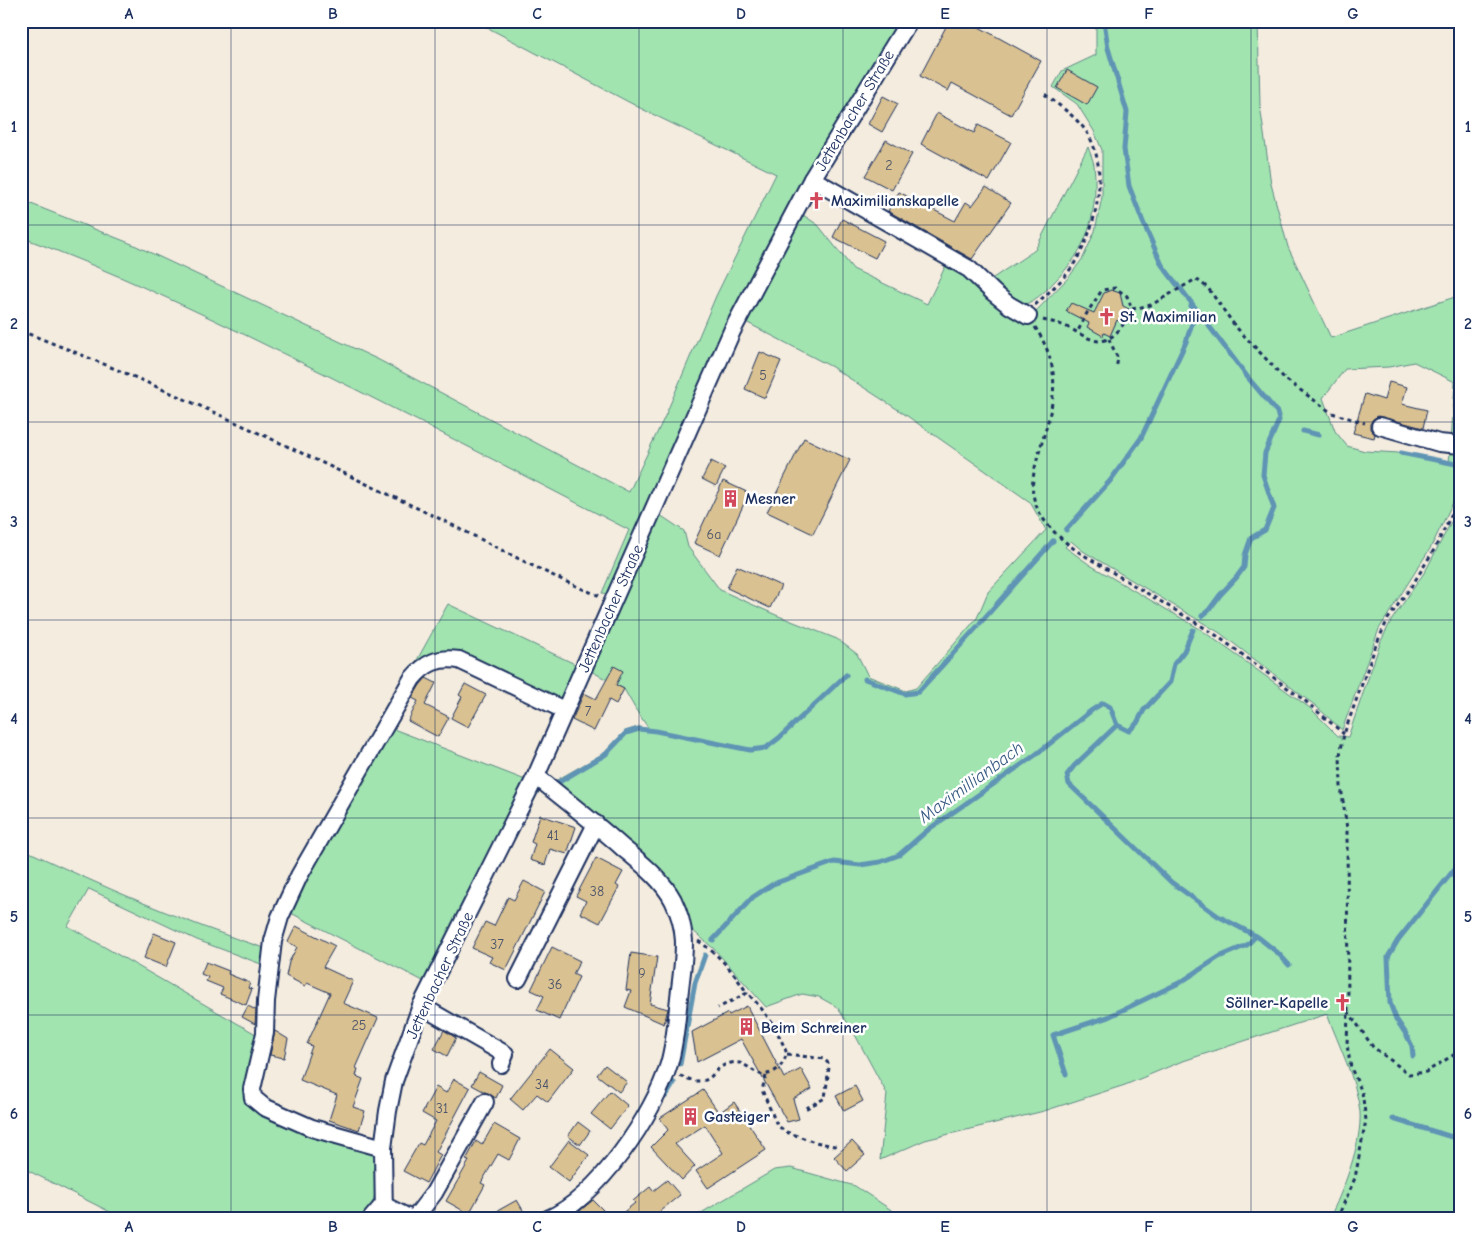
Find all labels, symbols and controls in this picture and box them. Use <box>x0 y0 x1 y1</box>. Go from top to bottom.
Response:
text: A <box>125 5 134 23</box>
text: B <box>328 5 338 23</box>
text: C <box>532 5 542 23</box>
text: D <box>736 5 746 23</box>
text: E <box>940 5 950 23</box>
text: F <box>1144 5 1154 23</box>
text: G <box>1347 5 1359 23</box>
street label: Jettenbacher Straße <box>812 47 898 174</box>
text: 1 <box>11 118 17 136</box>
text: 1 <box>1465 118 1471 136</box>
house number: 2 <box>885 157 893 174</box>
church icon: Maximilianskapelle <box>807 190 827 210</box>
place label: Maximilianskapelle <box>831 192 959 210</box>
church icon: St. Maximilian <box>1096 306 1116 326</box>
place label: St. Maximilian <box>1120 308 1216 326</box>
text: 2 <box>10 315 18 333</box>
text: 2 <box>1464 315 1472 333</box>
house number: 5 <box>759 367 767 384</box>
building icon: Mesner <box>721 488 741 508</box>
place label: Mesner <box>745 490 796 508</box>
text: 3 <box>10 513 18 531</box>
text: 3 <box>1464 513 1472 531</box>
house number: 6a <box>707 526 721 543</box>
street label: Jettenbacher Straße <box>575 542 647 675</box>
house number: 7 <box>585 703 592 720</box>
text: 4 <box>10 710 18 728</box>
text: 4 <box>1464 710 1472 728</box>
water label: Maximillianbach <box>914 737 1028 828</box>
house number: 41 <box>547 827 559 844</box>
house number: 38 <box>590 883 604 900</box>
text: 5 <box>10 908 18 926</box>
text: 5 <box>1464 908 1472 926</box>
street label: Jettenbacher Straße <box>403 909 477 1042</box>
house number: 37 <box>490 936 504 953</box>
house number: 9 <box>638 965 646 982</box>
house number: 36 <box>548 976 562 993</box>
church icon: Söllner-Kapelle <box>1332 992 1352 1012</box>
place label: Söllner-Kapelle <box>1226 994 1328 1012</box>
house number: 25 <box>352 1017 366 1034</box>
building icon: Beim Schreiner <box>737 1017 757 1037</box>
place label: Beim Schreiner <box>761 1019 867 1037</box>
house number: 34 <box>535 1076 549 1093</box>
house number: 31 <box>436 1100 448 1117</box>
text: 6 <box>10 1105 18 1123</box>
text: 6 <box>1464 1105 1472 1123</box>
building icon: Gasteiger <box>680 1106 700 1126</box>
place label: Gasteiger <box>704 1108 770 1126</box>
text: A <box>125 1218 134 1236</box>
text: B <box>328 1218 338 1236</box>
text: C <box>532 1218 542 1236</box>
text: D <box>736 1218 746 1236</box>
text: E <box>940 1218 950 1236</box>
text: F <box>1144 1218 1154 1236</box>
text: G <box>1347 1218 1359 1236</box>

